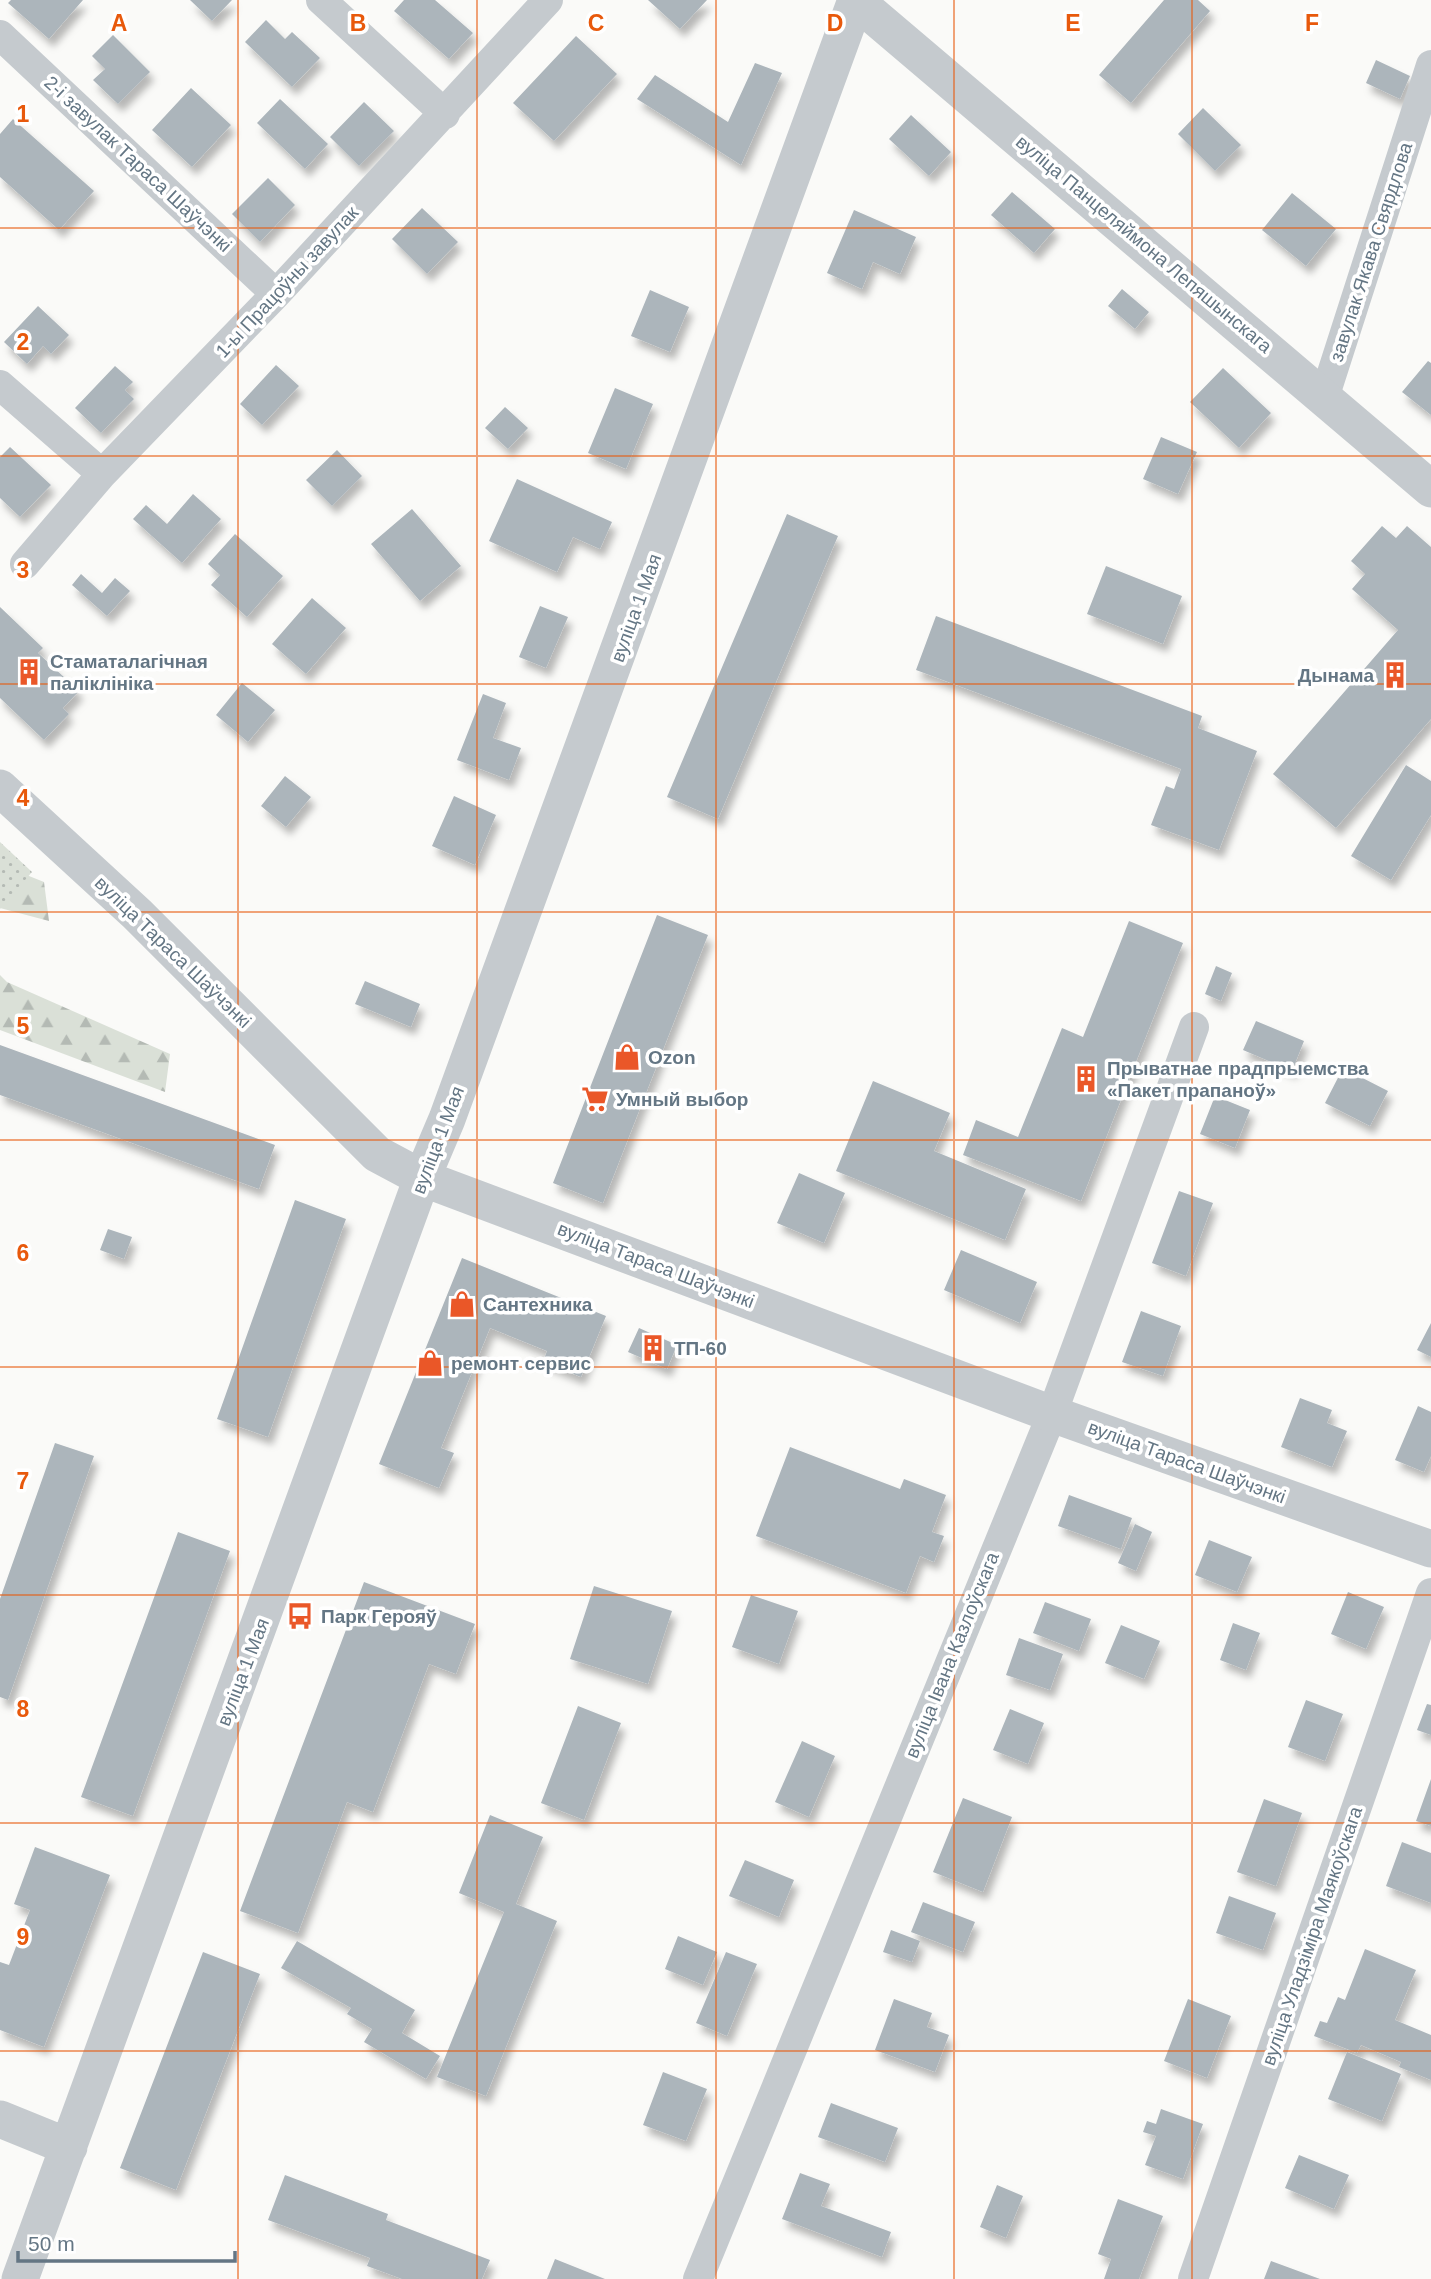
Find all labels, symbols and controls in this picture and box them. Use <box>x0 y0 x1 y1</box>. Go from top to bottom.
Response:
text: A <box>111 10 127 36</box>
text: B <box>350 10 366 36</box>
text: C <box>588 10 604 36</box>
text: D <box>827 10 843 36</box>
text: E <box>1065 10 1081 36</box>
text: F <box>1305 10 1319 36</box>
street label: 2-і завулак Тараса Шаўчэнкі <box>40 72 236 256</box>
text: 1 <box>17 101 30 127</box>
street label: вуліца Панцеляймона Лепяшынскага <box>1012 131 1276 357</box>
street label: завулак Якава Свярдлова <box>1326 139 1417 364</box>
street label: 1-ы Працоўны завулак <box>212 202 363 362</box>
text: 2 <box>17 329 29 355</box>
street label: вуліца 1 Мая <box>607 551 665 665</box>
text: 3 <box>17 557 29 583</box>
place label: Стаматалагічная паліклініка <box>50 651 208 694</box>
building icon: Стаматалагічная паліклініка <box>14 657 44 687</box>
building icon: Дынама <box>1380 660 1410 690</box>
place label: Дынама <box>1298 665 1374 686</box>
text: 4 <box>17 785 30 811</box>
street label: вуліца Тараса Шаўчэнкі <box>91 872 255 1032</box>
text: 5 <box>17 1013 30 1039</box>
shop icon: Ozon <box>612 1042 642 1072</box>
place label: Ozon <box>648 1047 696 1068</box>
place label: Прыватнае прадпрыемства «Пакет прапаноў» <box>1107 1058 1369 1101</box>
building icon: Прыватнае прадпрыемства «Пакет прапаноў» <box>1071 1064 1101 1094</box>
street label: вуліца 1 Мая <box>408 1083 468 1197</box>
supermarket icon: Умный выбор <box>580 1084 610 1114</box>
place label: Умный выбор <box>616 1089 748 1110</box>
street label: вуліца Тараса Шаўчэнкі <box>555 1218 757 1312</box>
text: 6 <box>17 1240 29 1266</box>
shop icon: Сантехника <box>447 1289 477 1319</box>
place label: Сантехника <box>483 1294 593 1315</box>
building icon: ТП-60 <box>638 1333 668 1363</box>
place label: ТП-60 <box>674 1338 727 1359</box>
shop icon: ремонт сервис <box>415 1348 445 1378</box>
place label: ремонт сервис <box>451 1353 591 1374</box>
street label: вуліца Тараса Шаўчэнкі <box>1085 1416 1289 1508</box>
text: 7 <box>17 1468 29 1494</box>
street label: вуліца Івана Казлоўскага <box>901 1549 1003 1761</box>
bus stop icon: Парк Герояў <box>285 1601 315 1631</box>
place label: Парк Герояў <box>321 1606 437 1627</box>
street label: вуліца 1 Мая <box>213 1615 273 1729</box>
text: 8 <box>17 1696 30 1722</box>
street label: вуліца Уладзіміра Маякоўскага <box>1258 1803 1366 2068</box>
text: 9 <box>17 1924 29 1950</box>
scale bar <box>18 2220 234 2264</box>
text: 50 m <box>28 2232 75 2255</box>

